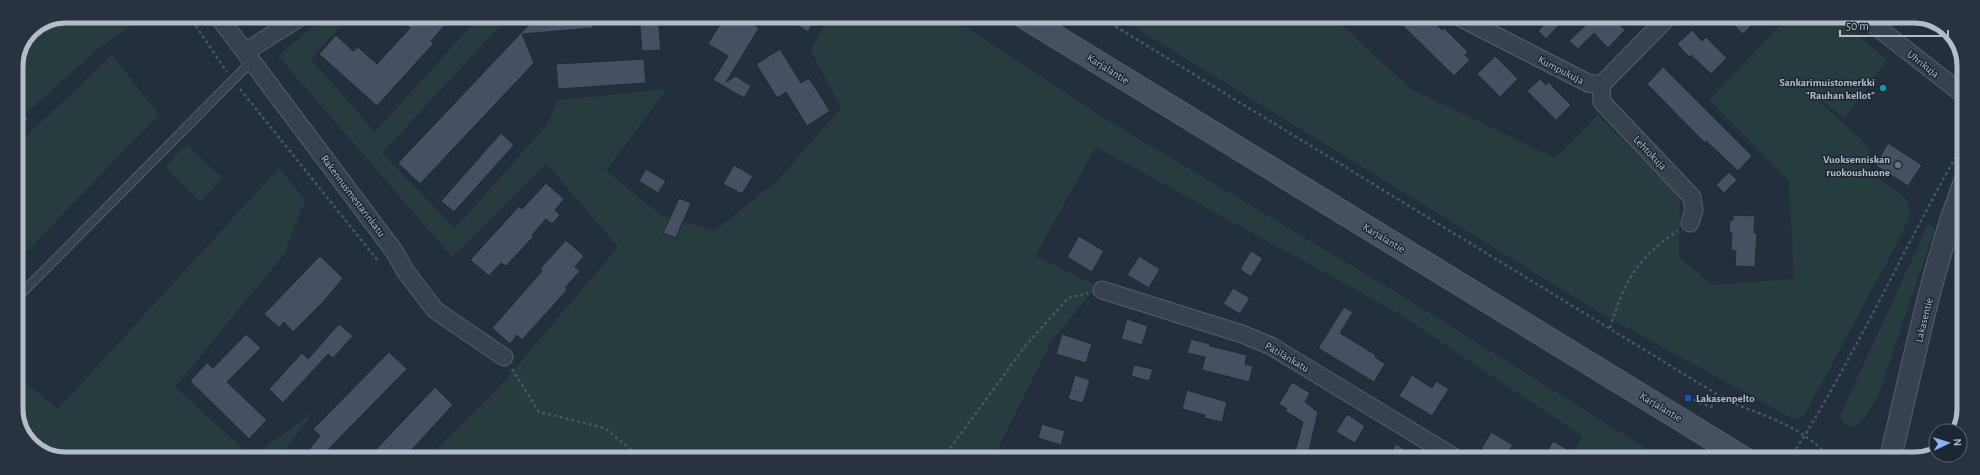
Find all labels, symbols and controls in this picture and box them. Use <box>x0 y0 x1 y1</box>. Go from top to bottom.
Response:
scale bar <box>1840 12 1948 38</box>
text: 50 m <box>1846 20 1869 32</box>
street label: Uhrikuja <box>1905 48 1941 80</box>
street label: Karjalantie <box>1085 52 1131 86</box>
street label: Kumpukuja <box>1536 54 1586 86</box>
place label: Sankarimuistomerkki "Rauhan kellot" <box>1779 77 1875 101</box>
marker: Sankarimuistomerkki "Rauhan kellot" <box>1878 83 1888 93</box>
street label: Lehtokuja <box>1631 134 1669 172</box>
street label: Rakennusmestarinkatu <box>319 153 387 239</box>
place label: Vuoksenniskan ruokoushuone <box>1823 154 1890 178</box>
marker: Vuoksenniskan ruokoushuone <box>1893 160 1903 170</box>
street label: Karjalantie <box>1361 221 1407 255</box>
street label: Lakasentie <box>1913 297 1935 343</box>
street label: Pätilänkatu <box>1263 340 1311 374</box>
street label: Karjalantie <box>1638 390 1684 424</box>
marker: Lakasenpelto <box>1683 393 1693 403</box>
place label: Lakasenpelto <box>1696 393 1755 404</box>
north arrow <box>1928 423 1968 463</box>
text: N <box>1952 438 1963 447</box>

